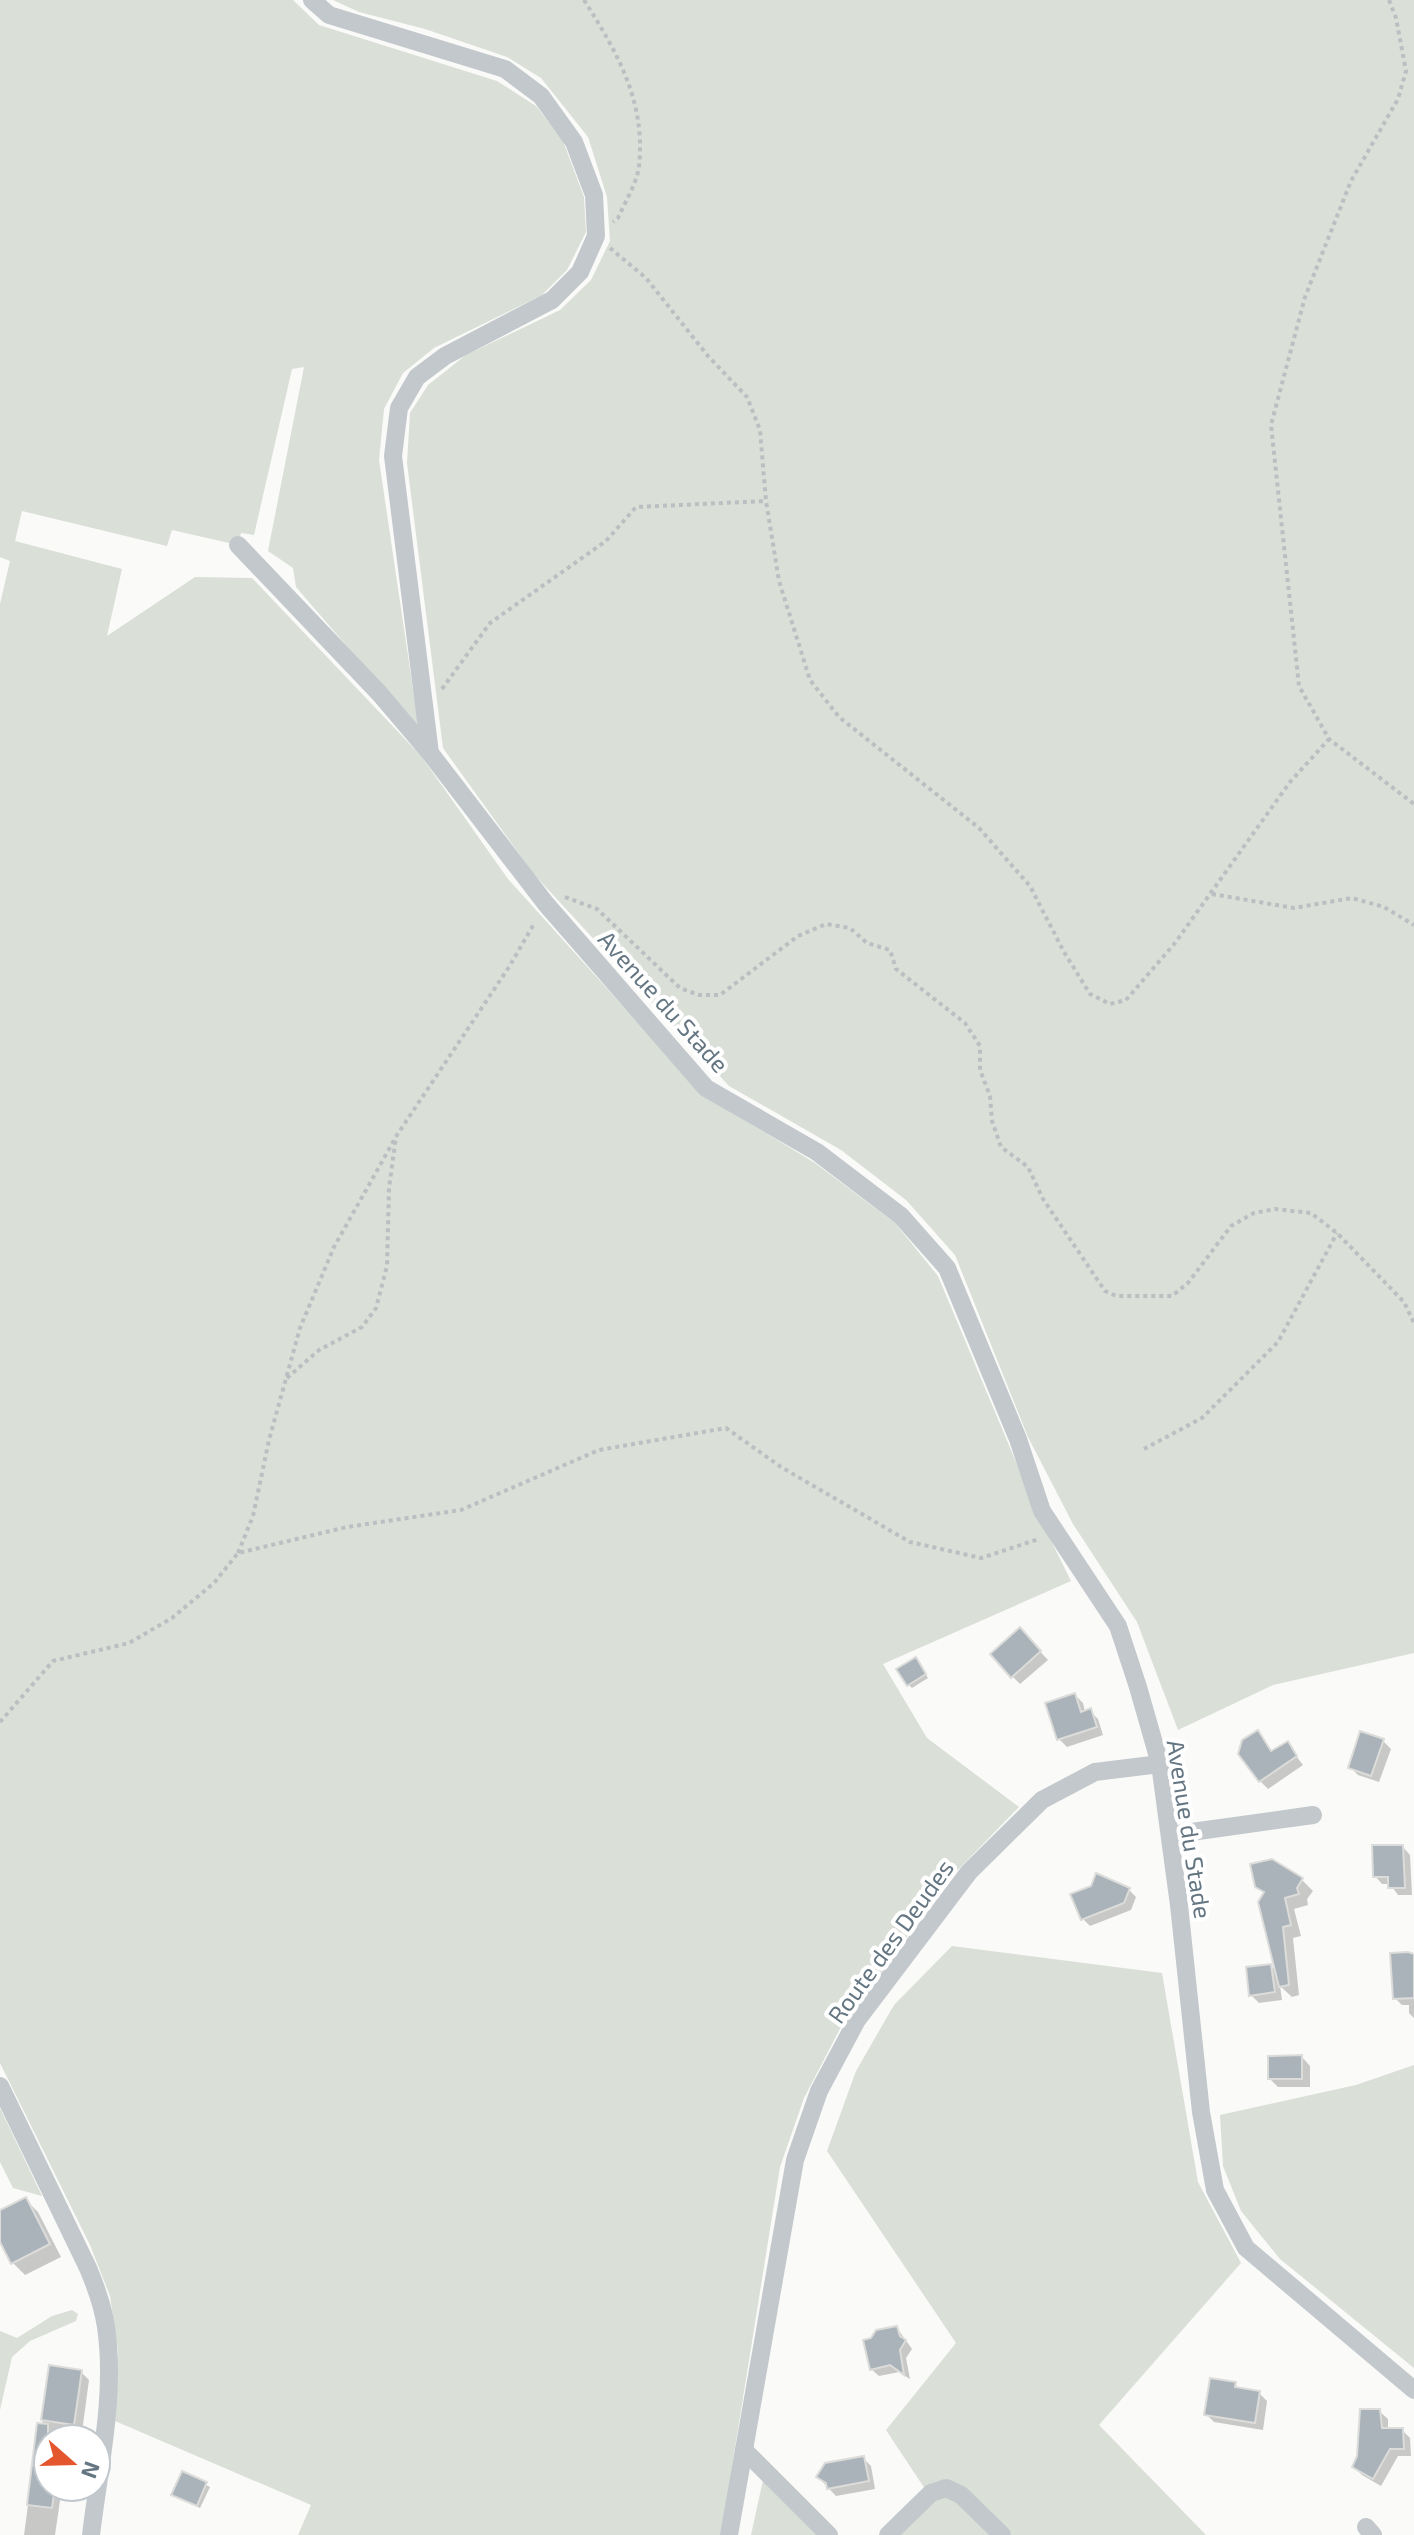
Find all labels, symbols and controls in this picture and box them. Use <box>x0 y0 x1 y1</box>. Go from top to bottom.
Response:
street label: Avenue du Stade <box>593 924 735 1078</box>
street label: Avenue du Stade <box>1162 1737 1218 1921</box>
street label: Route des Deudes <box>821 1854 959 2028</box>
north arrow <box>32 2423 112 2503</box>
text: N <box>77 2458 107 2482</box>

